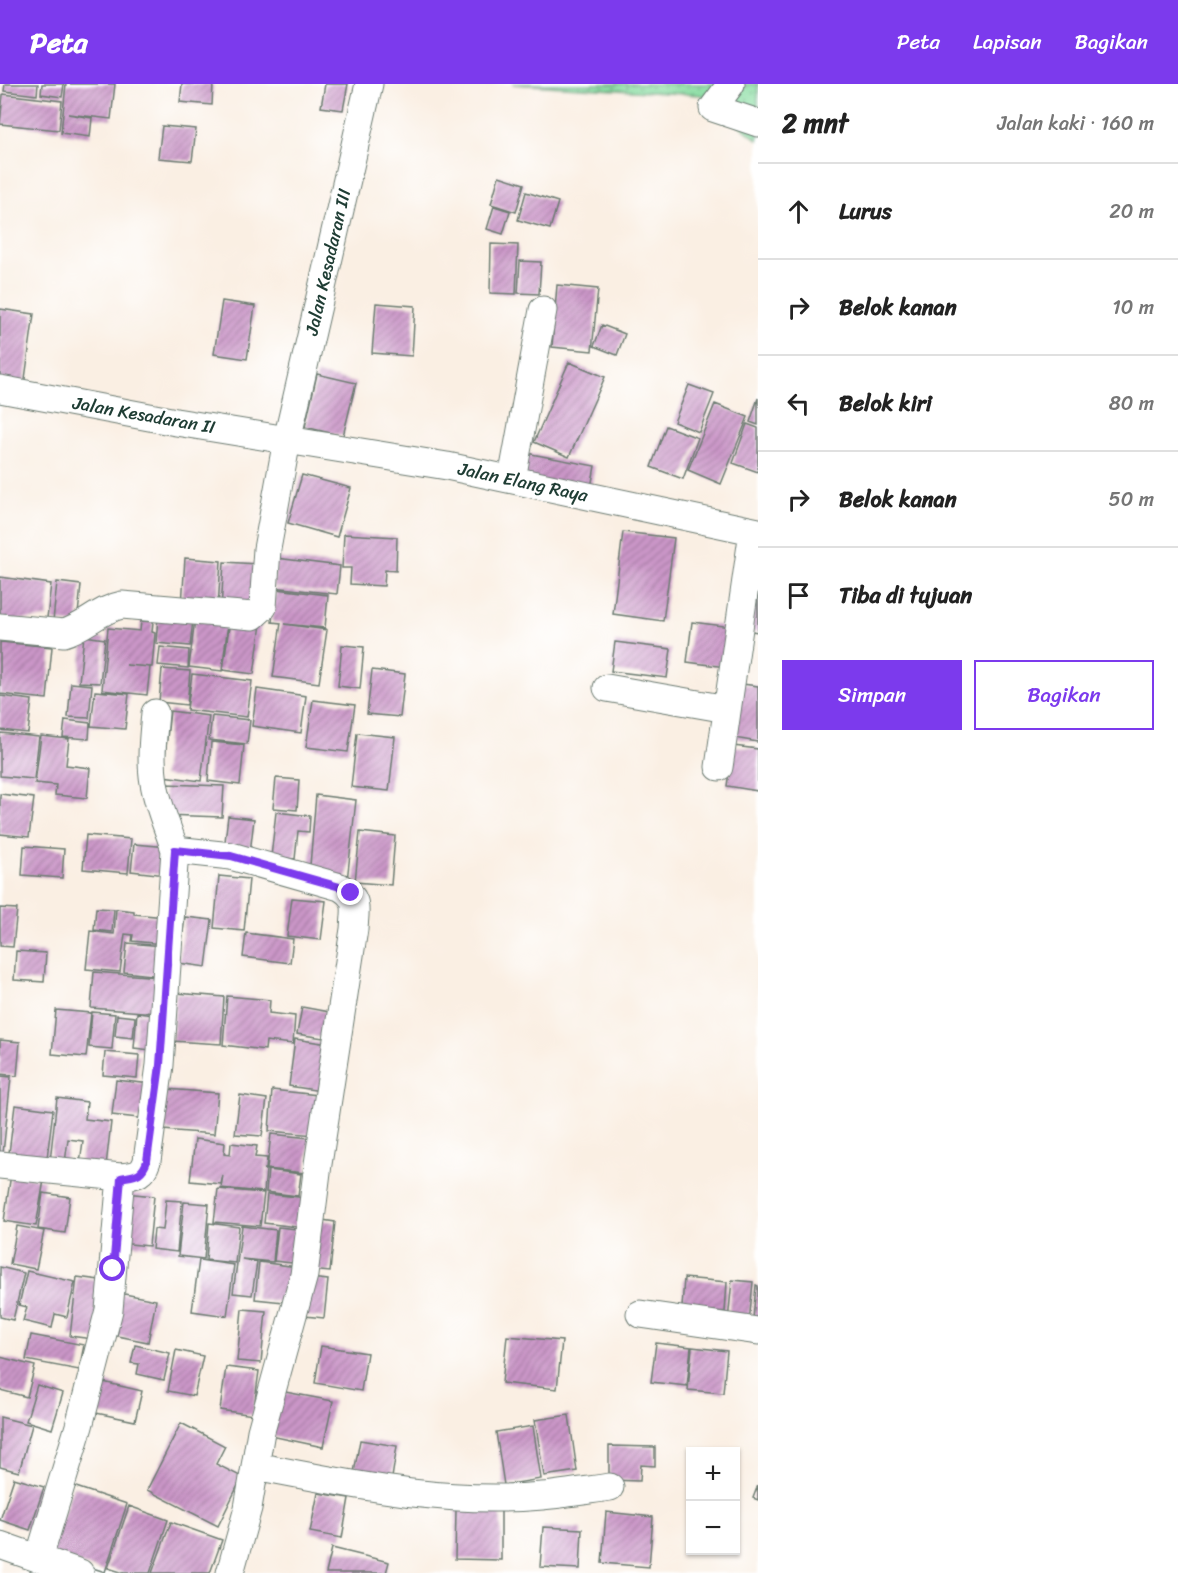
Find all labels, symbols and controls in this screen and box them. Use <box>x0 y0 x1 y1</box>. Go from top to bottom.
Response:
text: Peta <box>30 18 88 67</box>
text: Peta <box>897 23 940 61</box>
text: Lapisan <box>973 23 1042 61</box>
text: Bagikan <box>1075 23 1148 61</box>
text: 2 mnt <box>782 100 848 146</box>
text: Jalan kaki · 160 m <box>997 106 1154 141</box>
street label: Jalan Kesadaran III <box>295 185 361 339</box>
text: Lurus <box>839 192 892 231</box>
text: 20 m <box>1109 194 1154 229</box>
icon: ahead <box>782 195 815 228</box>
text: Belok kanan <box>839 288 957 327</box>
text: 10 m <box>1112 290 1154 325</box>
icon: right <box>782 291 815 324</box>
text: Belok kiri <box>839 384 932 423</box>
text: 80 m <box>1109 386 1154 421</box>
street label: Jalan Kesadaran II <box>69 387 218 443</box>
icon: left <box>782 387 815 420</box>
street label: Jalan Elang Raya <box>454 452 592 512</box>
text: Belok kanan <box>839 480 957 519</box>
text: 50 m <box>1109 482 1154 517</box>
icon: right <box>782 483 815 516</box>
text: Tiba di tujuan <box>839 576 972 615</box>
icon: arrive <box>782 579 815 612</box>
button: Simpan <box>782 660 962 730</box>
button: Bagikan <box>974 660 1154 730</box>
route end <box>337 879 363 905</box>
route start <box>99 1255 125 1281</box>
map controls <box>686 1447 740 1555</box>
button: + <box>686 1447 740 1501</box>
button: − <box>686 1501 740 1555</box>

